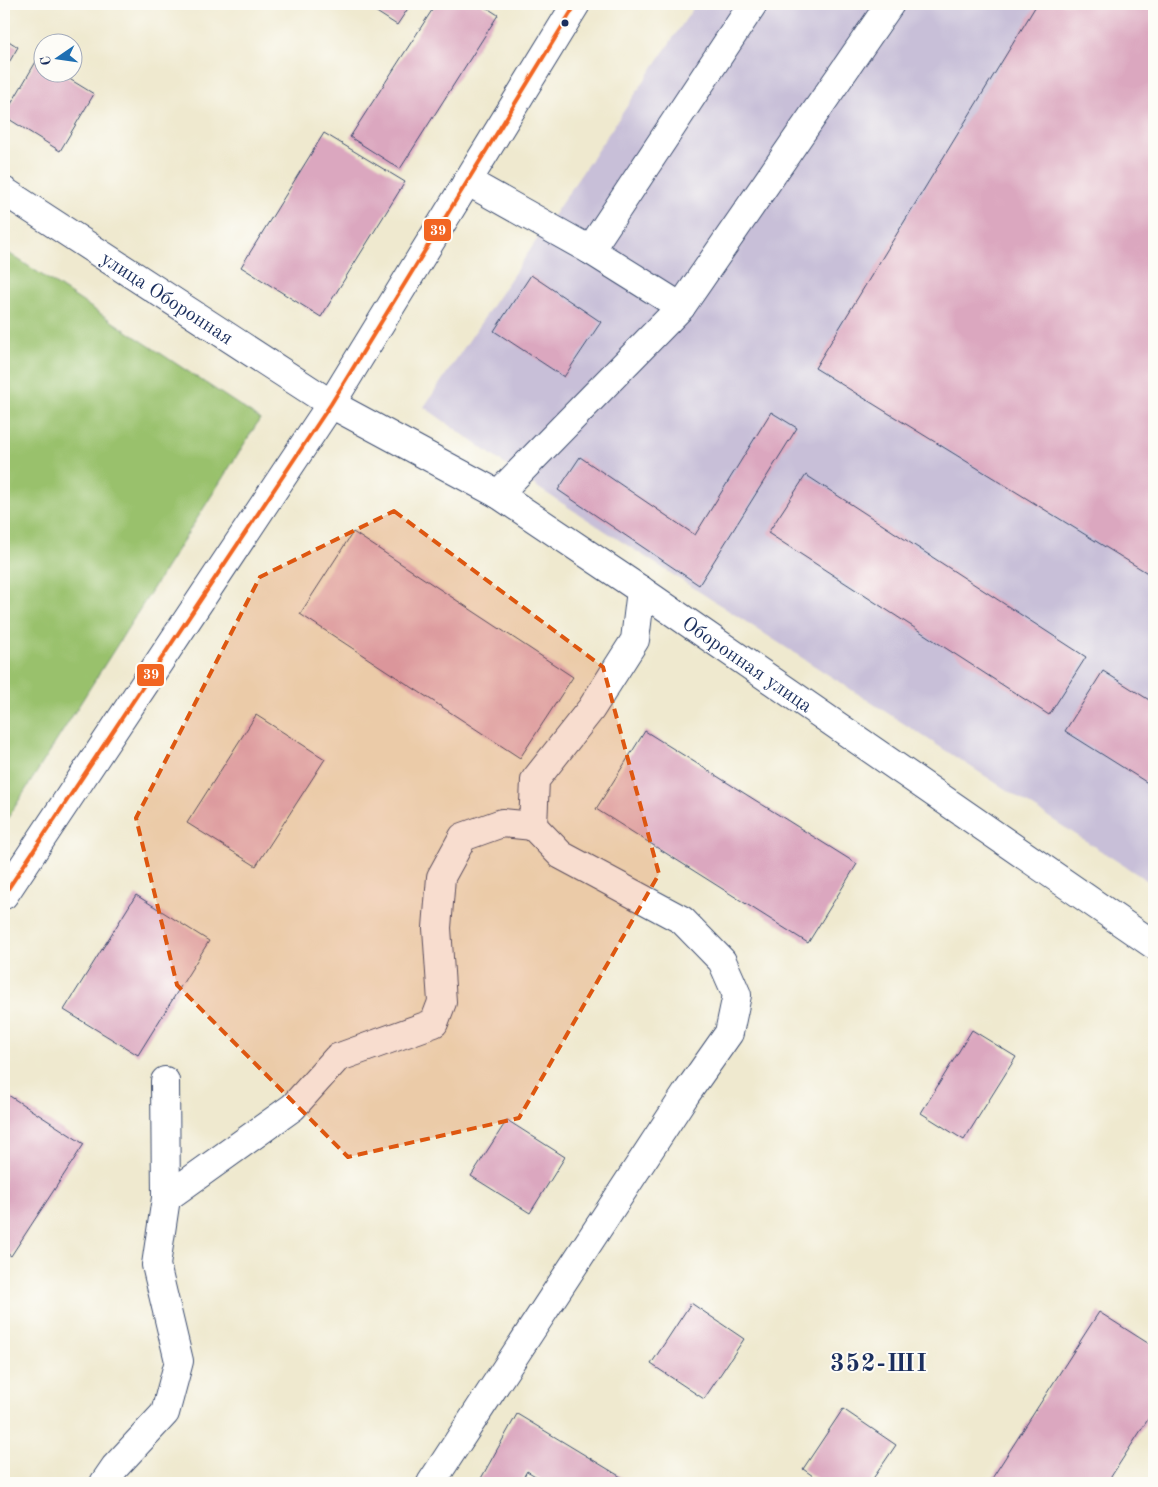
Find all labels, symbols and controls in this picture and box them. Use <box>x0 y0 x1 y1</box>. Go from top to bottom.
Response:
unlabelled marker <box>560 18 570 28</box>
north arrow <box>32 32 82 82</box>
text: С <box>38 55 54 67</box>
line badge: 39 <box>423 218 452 242</box>
text: 39 <box>430 224 446 238</box>
street label: улица Оборонная <box>97 249 236 349</box>
street label: Оборонная улица <box>678 614 815 717</box>
line badge: 39 <box>136 663 165 687</box>
text: 39 <box>143 668 159 682</box>
district label: 352-ШІ <box>830 1352 928 1377</box>

